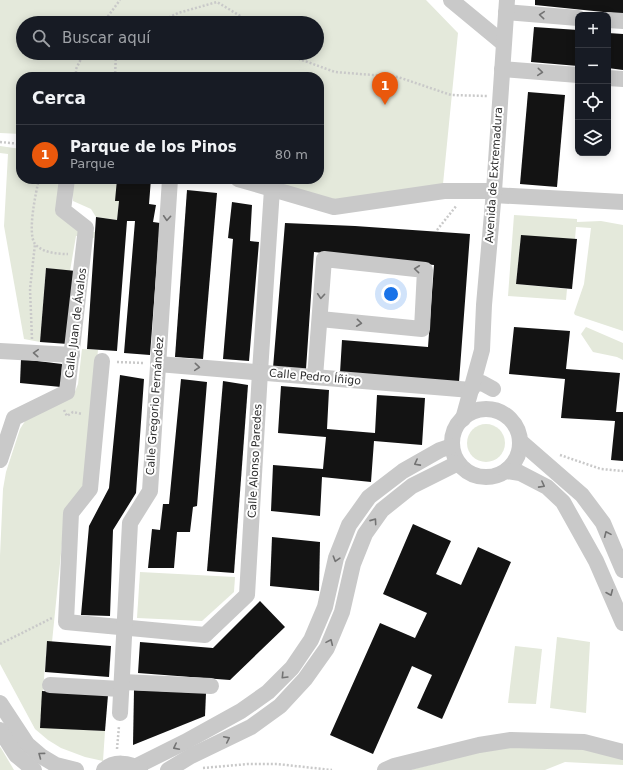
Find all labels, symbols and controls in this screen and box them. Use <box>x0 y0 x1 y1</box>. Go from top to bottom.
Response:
one-way arrow <box>539 10 545 19</box>
map controls <box>575 12 611 156</box>
button: + <box>575 12 611 48</box>
search box <box>16 16 324 60</box>
icon: search <box>30 27 52 49</box>
text: Buscar aquí <box>62 29 150 47</box>
button: − <box>575 48 611 84</box>
one-way arrow <box>537 68 543 77</box>
pin: 1 <box>372 72 398 105</box>
button: locate <box>575 84 611 120</box>
text: Cerca <box>32 88 86 108</box>
street label: Avenida de Extremadura <box>483 107 505 243</box>
button: layers <box>575 120 611 156</box>
text: Parque de los Pinos <box>70 138 237 156</box>
text: 1 <box>40 147 50 162</box>
text: 80 m <box>275 147 308 162</box>
text: Parque <box>70 156 115 171</box>
one-way arrow <box>163 215 172 221</box>
one-way arrow <box>414 265 420 274</box>
street label: Calle Juan de Ávalos <box>63 267 89 379</box>
your location <box>381 284 401 304</box>
one-way arrow <box>317 293 326 299</box>
one-way arrow <box>356 318 362 327</box>
street label: Calle Gregorio Fernández <box>144 336 166 476</box>
one-way arrow <box>33 349 39 357</box>
one-way arrow <box>194 363 200 372</box>
street label: Calle Pedro Íñigo <box>268 367 362 388</box>
street label: Calle Alonso Paredes <box>246 403 264 518</box>
one-way arrow <box>414 458 421 466</box>
one-way arrow <box>538 480 545 487</box>
one-way arrow <box>369 518 377 525</box>
one-way arrow <box>604 531 612 538</box>
one-way arrow <box>332 556 341 563</box>
one-way arrow <box>605 589 613 596</box>
one-way arrow <box>325 639 333 646</box>
one-way arrow <box>281 671 289 679</box>
one-way arrow <box>222 736 230 743</box>
one-way arrow <box>173 742 180 750</box>
one-way arrow <box>38 753 45 760</box>

